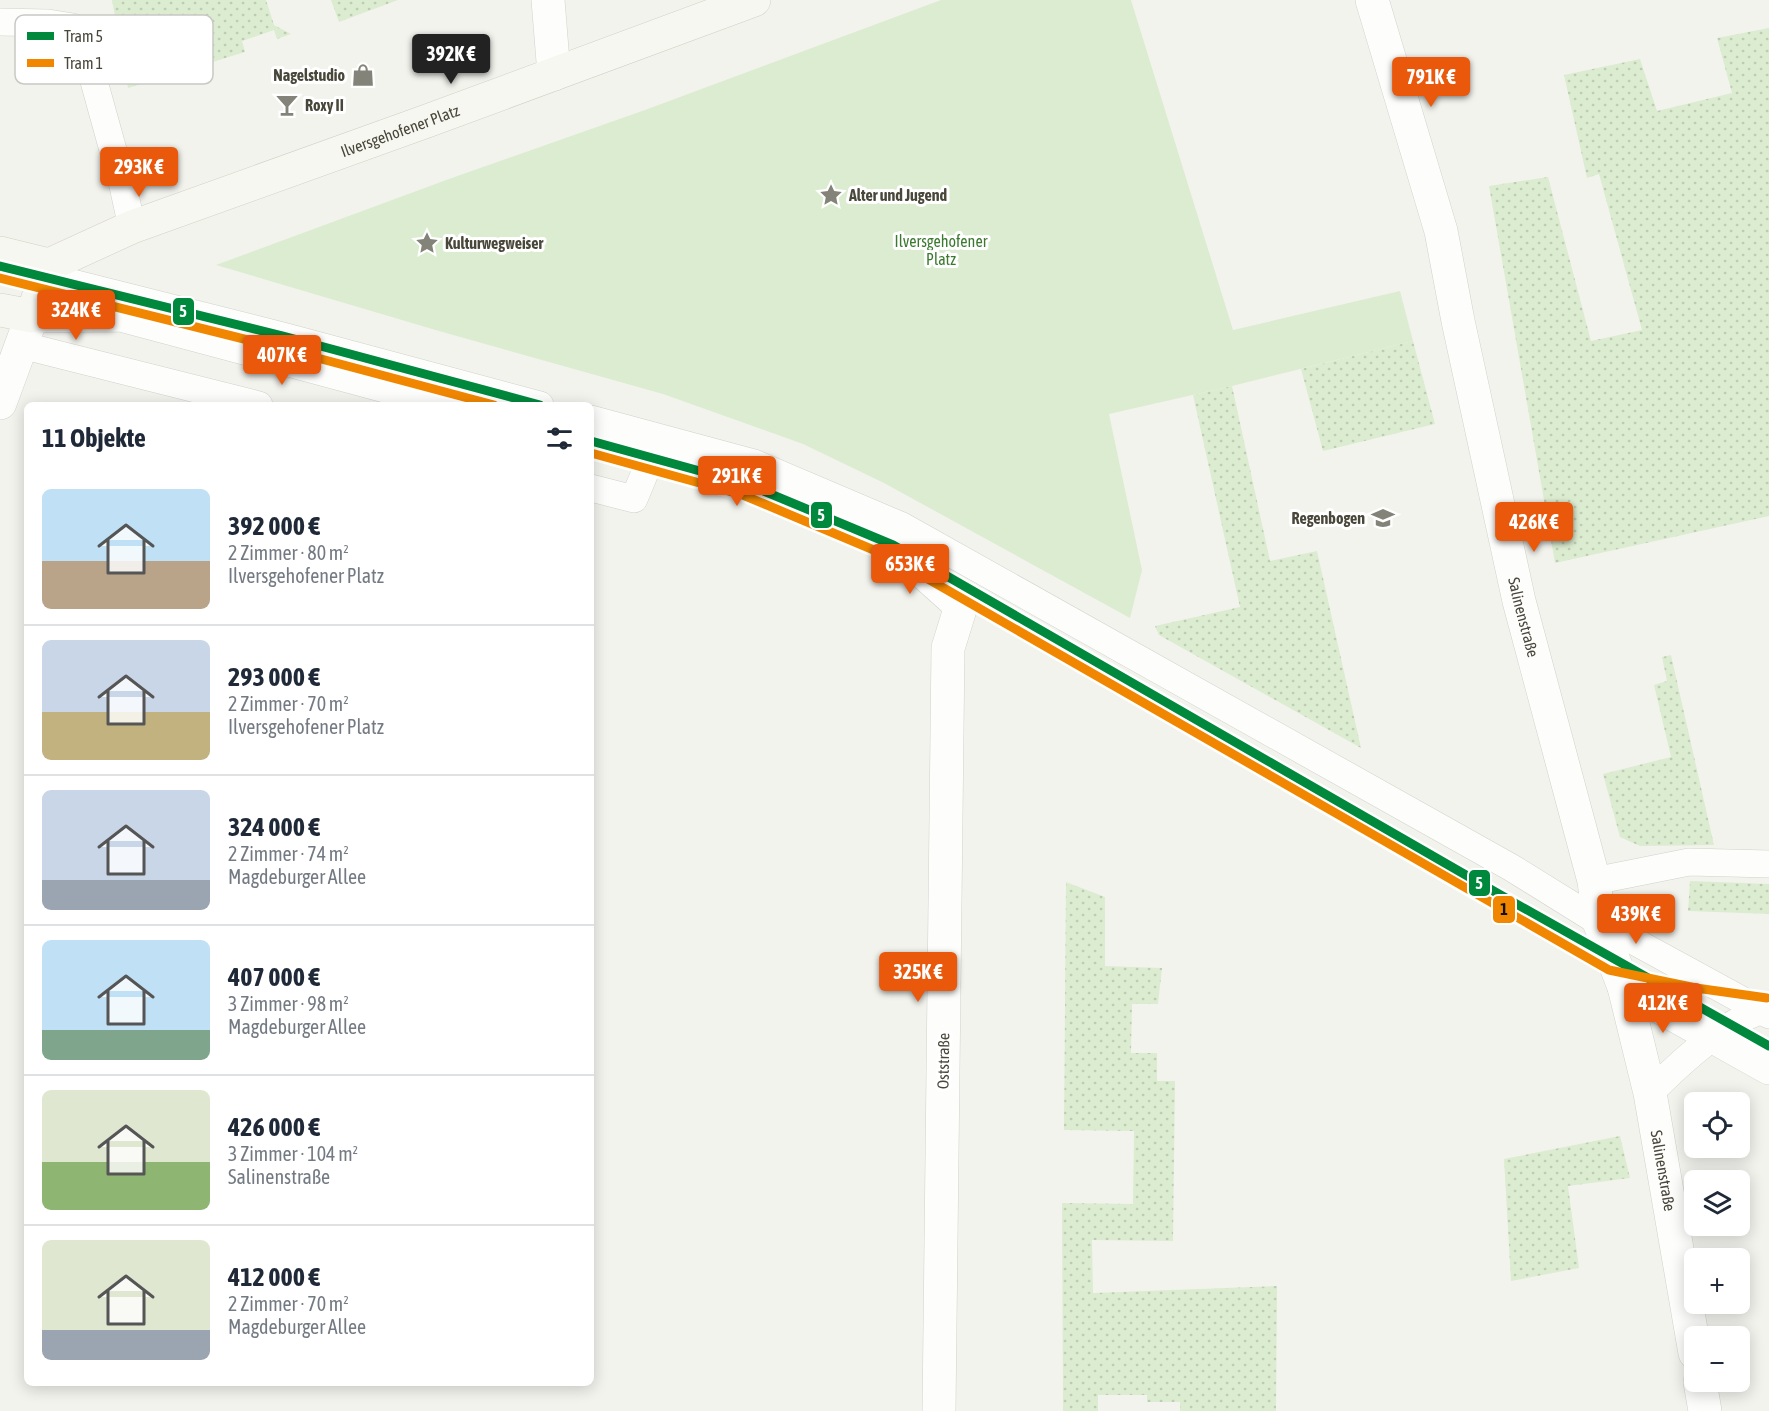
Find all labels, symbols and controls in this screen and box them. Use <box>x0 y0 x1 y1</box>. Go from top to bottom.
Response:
legend <box>15 15 213 84</box>
text: Tram 5 <box>64 27 103 45</box>
pin: 392K € <box>402 34 500 85</box>
text: 392K € <box>426 42 476 65</box>
text: Tram 1 <box>64 54 103 72</box>
pin: 791K € <box>1382 57 1480 108</box>
shop icon: Nagelstudio <box>350 62 376 88</box>
text: 791K € <box>1406 65 1456 88</box>
place label: Nagelstudio <box>273 66 345 84</box>
bar icon: Roxy II <box>274 92 300 118</box>
place label: Roxy II <box>305 96 344 114</box>
street label: Ilversgehofener Platz <box>338 101 462 160</box>
pin: 293K € <box>90 147 188 198</box>
text: 293K € <box>114 155 164 178</box>
place icon: Alter und Jugend <box>818 182 844 208</box>
place label: Alter und Jugend <box>848 186 947 204</box>
place icon: Kulturwegweiser <box>414 230 440 256</box>
park label: Ilversgehofener Platz <box>895 232 988 268</box>
place label: Kulturwegweiser <box>445 234 543 252</box>
pin: 324K € <box>27 290 125 341</box>
line badge: 5 <box>172 297 195 326</box>
text: 324K € <box>51 298 101 321</box>
text: 5 <box>179 302 187 320</box>
pin: 407K € <box>233 335 331 386</box>
text: 407K € <box>257 343 307 366</box>
icon: filters <box>543 422 576 455</box>
text: 11 Objekte <box>42 423 146 453</box>
pin: 291K € <box>688 456 786 507</box>
text: 291K € <box>712 464 762 487</box>
line badge: 5 <box>810 501 833 529</box>
pin: 426K € <box>1485 502 1583 553</box>
school or university icon: Regenbogen <box>1370 505 1396 531</box>
text: 5 <box>817 506 825 524</box>
place label: Regenbogen <box>1291 509 1365 527</box>
text: 426K € <box>1509 510 1559 533</box>
text: 392 000 € <box>228 511 320 541</box>
icon: home <box>90 513 162 585</box>
text: 2 Zimmer · 80 m² <box>228 541 349 564</box>
pin: 653K € <box>861 544 959 595</box>
text: 653K € <box>885 552 935 575</box>
text: Ilversgehofener Platz <box>228 564 384 587</box>
street label: Salinenstraße <box>1505 575 1543 659</box>
text: 293 000 € <box>228 662 320 692</box>
icon: home <box>90 664 162 736</box>
text: 2 Zimmer · 70 m² <box>228 692 349 715</box>
text: Ilversgehofener Platz <box>228 715 384 738</box>
text: 324 000 € <box>228 812 320 842</box>
icon: home <box>90 814 162 886</box>
text: 2 Zimmer · 74 m² <box>228 842 349 865</box>
text: Magdeburger Allee <box>228 865 366 888</box>
line badge: 5 <box>1468 869 1491 897</box>
text: 5 <box>1475 874 1483 892</box>
pin: 439K € <box>1587 894 1685 945</box>
line badge: 1 <box>1492 895 1516 924</box>
text: 1 <box>1500 900 1508 918</box>
text: 439K € <box>1611 902 1661 925</box>
pin: 325K € <box>869 952 967 1003</box>
text: 325K € <box>893 960 943 983</box>
text: 407 000 € <box>228 962 320 992</box>
icon: home <box>90 964 162 1036</box>
pin: 412K € <box>1614 983 1712 1034</box>
text: 412K € <box>1638 991 1688 1014</box>
text: 3 Zimmer · 98 m² <box>228 992 349 1015</box>
text: Magdeburger Allee <box>228 1015 366 1038</box>
street label: Oststraße <box>934 1033 952 1089</box>
map controls <box>1684 1092 1750 1392</box>
button: locate <box>1684 1092 1750 1158</box>
text: 426 000 € <box>228 1112 320 1142</box>
icon: home <box>90 1114 162 1186</box>
street label: Salinenstraße <box>1648 1129 1679 1213</box>
text: 3 Zimmer · 104 m² <box>228 1142 358 1165</box>
text: Salinenstraße <box>228 1165 330 1188</box>
button: layers <box>1684 1170 1750 1236</box>
button: + <box>1684 1248 1750 1314</box>
text: 412 000 € <box>228 1262 320 1292</box>
icon: home <box>90 1264 162 1336</box>
text: 2 Zimmer · 70 m² <box>228 1292 349 1315</box>
text: Magdeburger Allee <box>228 1315 366 1338</box>
button: − <box>1684 1326 1750 1392</box>

